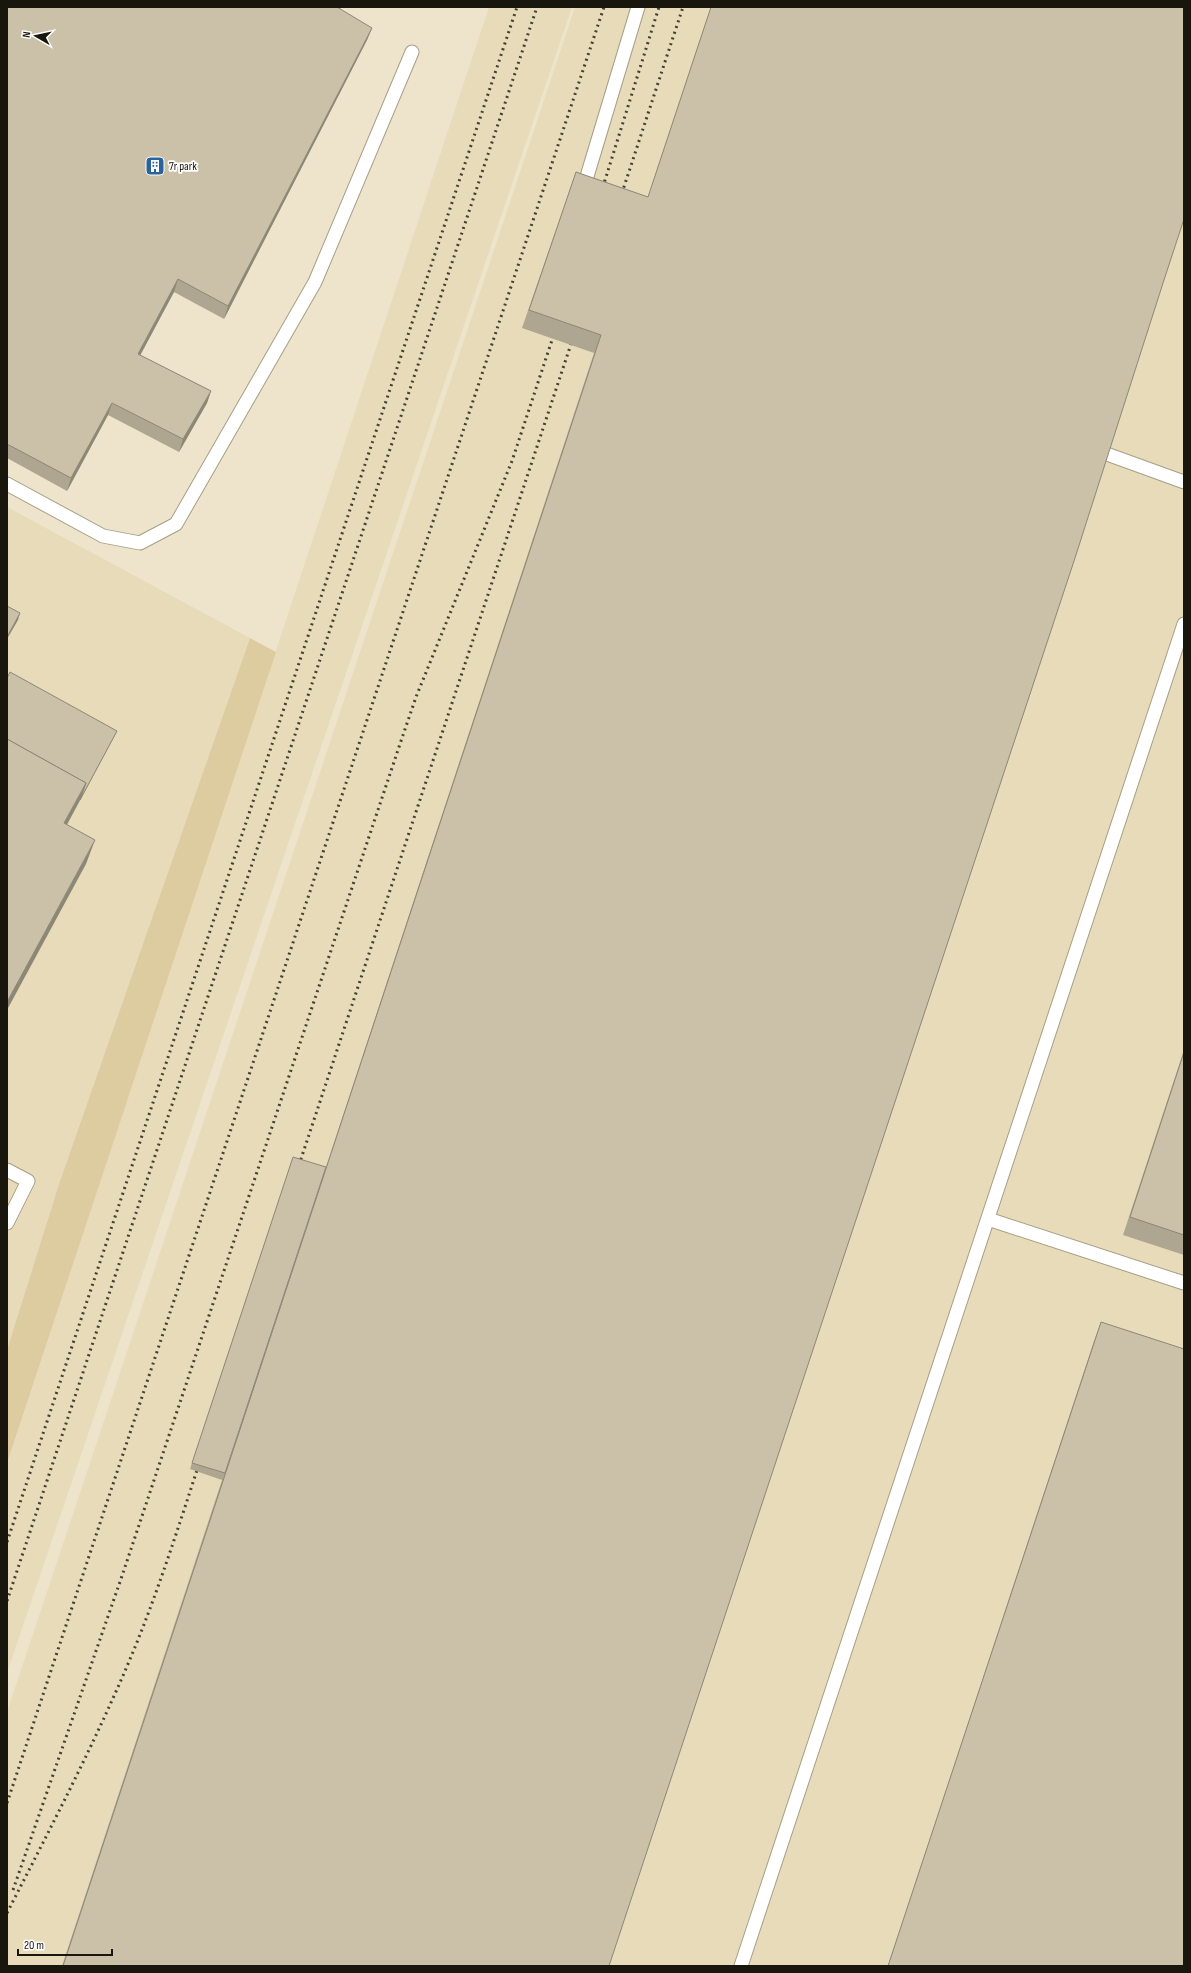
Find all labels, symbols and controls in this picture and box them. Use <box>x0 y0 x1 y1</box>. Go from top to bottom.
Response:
north arrow <box>16 16 56 56</box>
text: N <box>20 30 34 38</box>
building icon: 7r park <box>144 155 166 177</box>
place label: 7r park <box>169 159 197 174</box>
scale bar <box>18 1931 112 1957</box>
text: 20 m <box>24 1938 44 1953</box>

